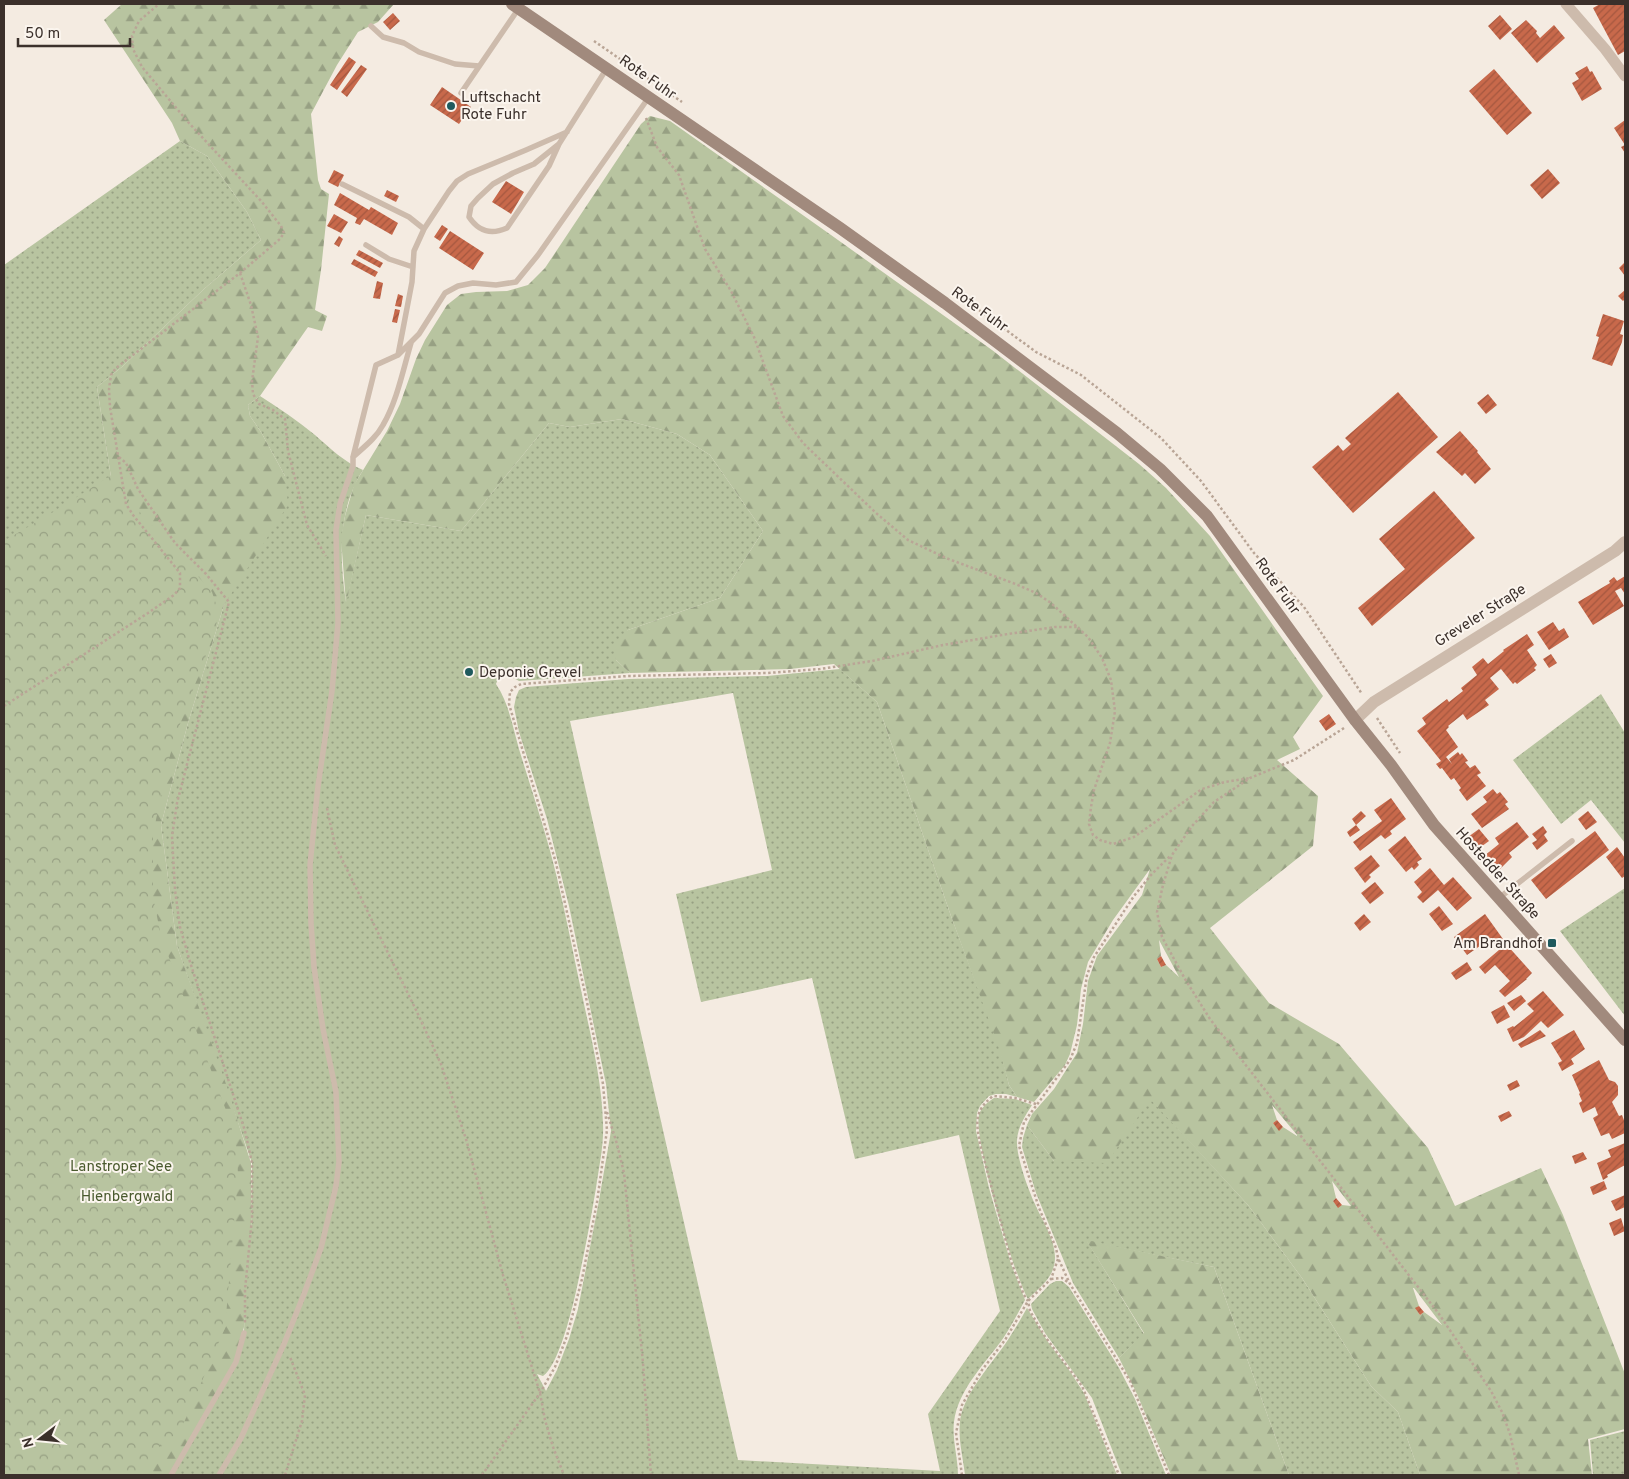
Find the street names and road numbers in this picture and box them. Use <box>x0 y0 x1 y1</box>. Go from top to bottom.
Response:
street label: Rote Fuhr <box>615 52 680 105</box>
street label: Rote Fuhr <box>947 283 1011 337</box>
street label: Rote Fuhr <box>1250 555 1304 619</box>
street label: Greveler Straße <box>1431 581 1530 652</box>
street label: Hostedder Straße <box>1450 824 1543 924</box>

